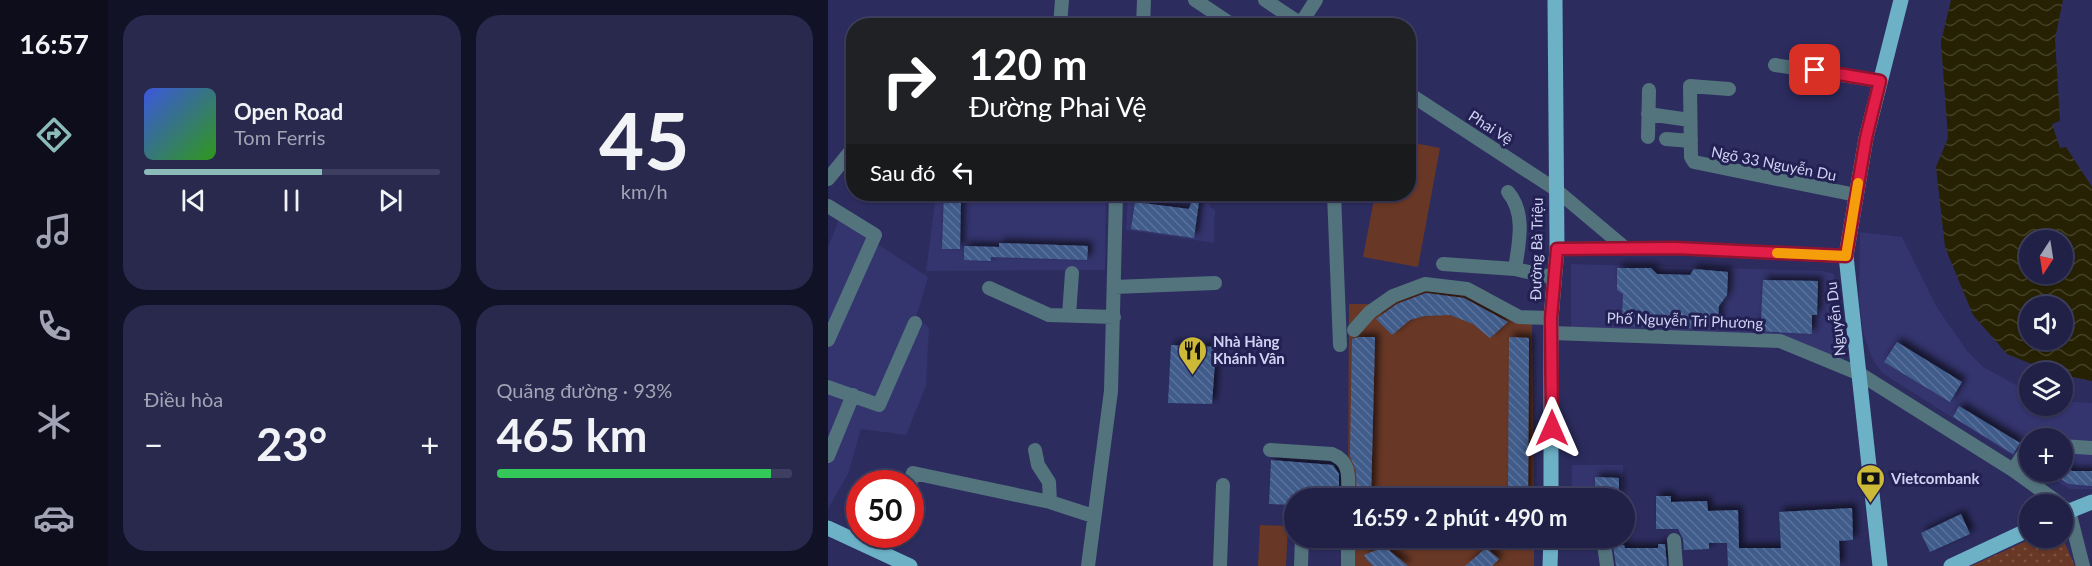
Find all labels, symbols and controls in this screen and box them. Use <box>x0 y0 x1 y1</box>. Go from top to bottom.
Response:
text: 16:57 <box>19 27 89 60</box>
text: 120 m <box>969 39 1087 89</box>
icon: right <box>870 42 948 120</box>
pin <box>1789 44 1840 95</box>
icon: arrive <box>1798 53 1831 86</box>
text: Đường Phai Vệ <box>969 90 1147 123</box>
text: 45 <box>599 93 689 187</box>
text: Open Road <box>234 98 343 125</box>
street label: Phai Vệ <box>1466 106 1516 148</box>
icon: directions <box>33 114 75 156</box>
text: Tom Ferris <box>234 125 325 149</box>
street label: Ngõ 33 Nguyễn Du <box>1710 142 1838 184</box>
icon: left <box>947 156 980 189</box>
text: Sau đó <box>870 159 935 186</box>
text: km/h <box>621 179 668 203</box>
icon: previous <box>177 184 210 217</box>
icon: pause <box>275 184 308 217</box>
icon: next <box>374 184 407 217</box>
street label: Đường Bà Triệu <box>1526 197 1546 301</box>
icon: music <box>33 210 75 252</box>
north arrow <box>2019 230 2073 284</box>
map controls <box>2019 230 2073 548</box>
street label: Nguyễn Du <box>1822 281 1848 357</box>
button: sound <box>2019 296 2073 350</box>
icon: phone <box>33 305 75 347</box>
street label: Phố Nguyễn Tri Phương <box>1606 308 1764 332</box>
place label: Nhà Hàng Khánh Vân <box>1213 332 1285 367</box>
restaurant icon: Nhà Hàng Khánh Vân <box>1176 334 1208 376</box>
button: layers <box>2019 362 2073 416</box>
text: Quãng đường · 93% <box>497 378 672 402</box>
text: Điều hòa <box>144 387 223 411</box>
position arrow <box>1520 396 1584 460</box>
icon: climate <box>33 401 75 443</box>
text: 465 km <box>497 408 647 462</box>
text: 23° <box>256 417 327 471</box>
text: − <box>144 424 163 464</box>
text: + <box>420 424 440 464</box>
button: + <box>2019 428 2073 482</box>
bank icon: Vietcombank <box>1854 462 1886 504</box>
place label: Vietcombank <box>1890 469 1981 487</box>
speed limit sign: 50 <box>846 470 924 548</box>
button: − <box>2019 494 2073 548</box>
icon: car <box>33 497 75 539</box>
text: 16:59 · 2 phút · 490 m <box>1352 504 1567 531</box>

